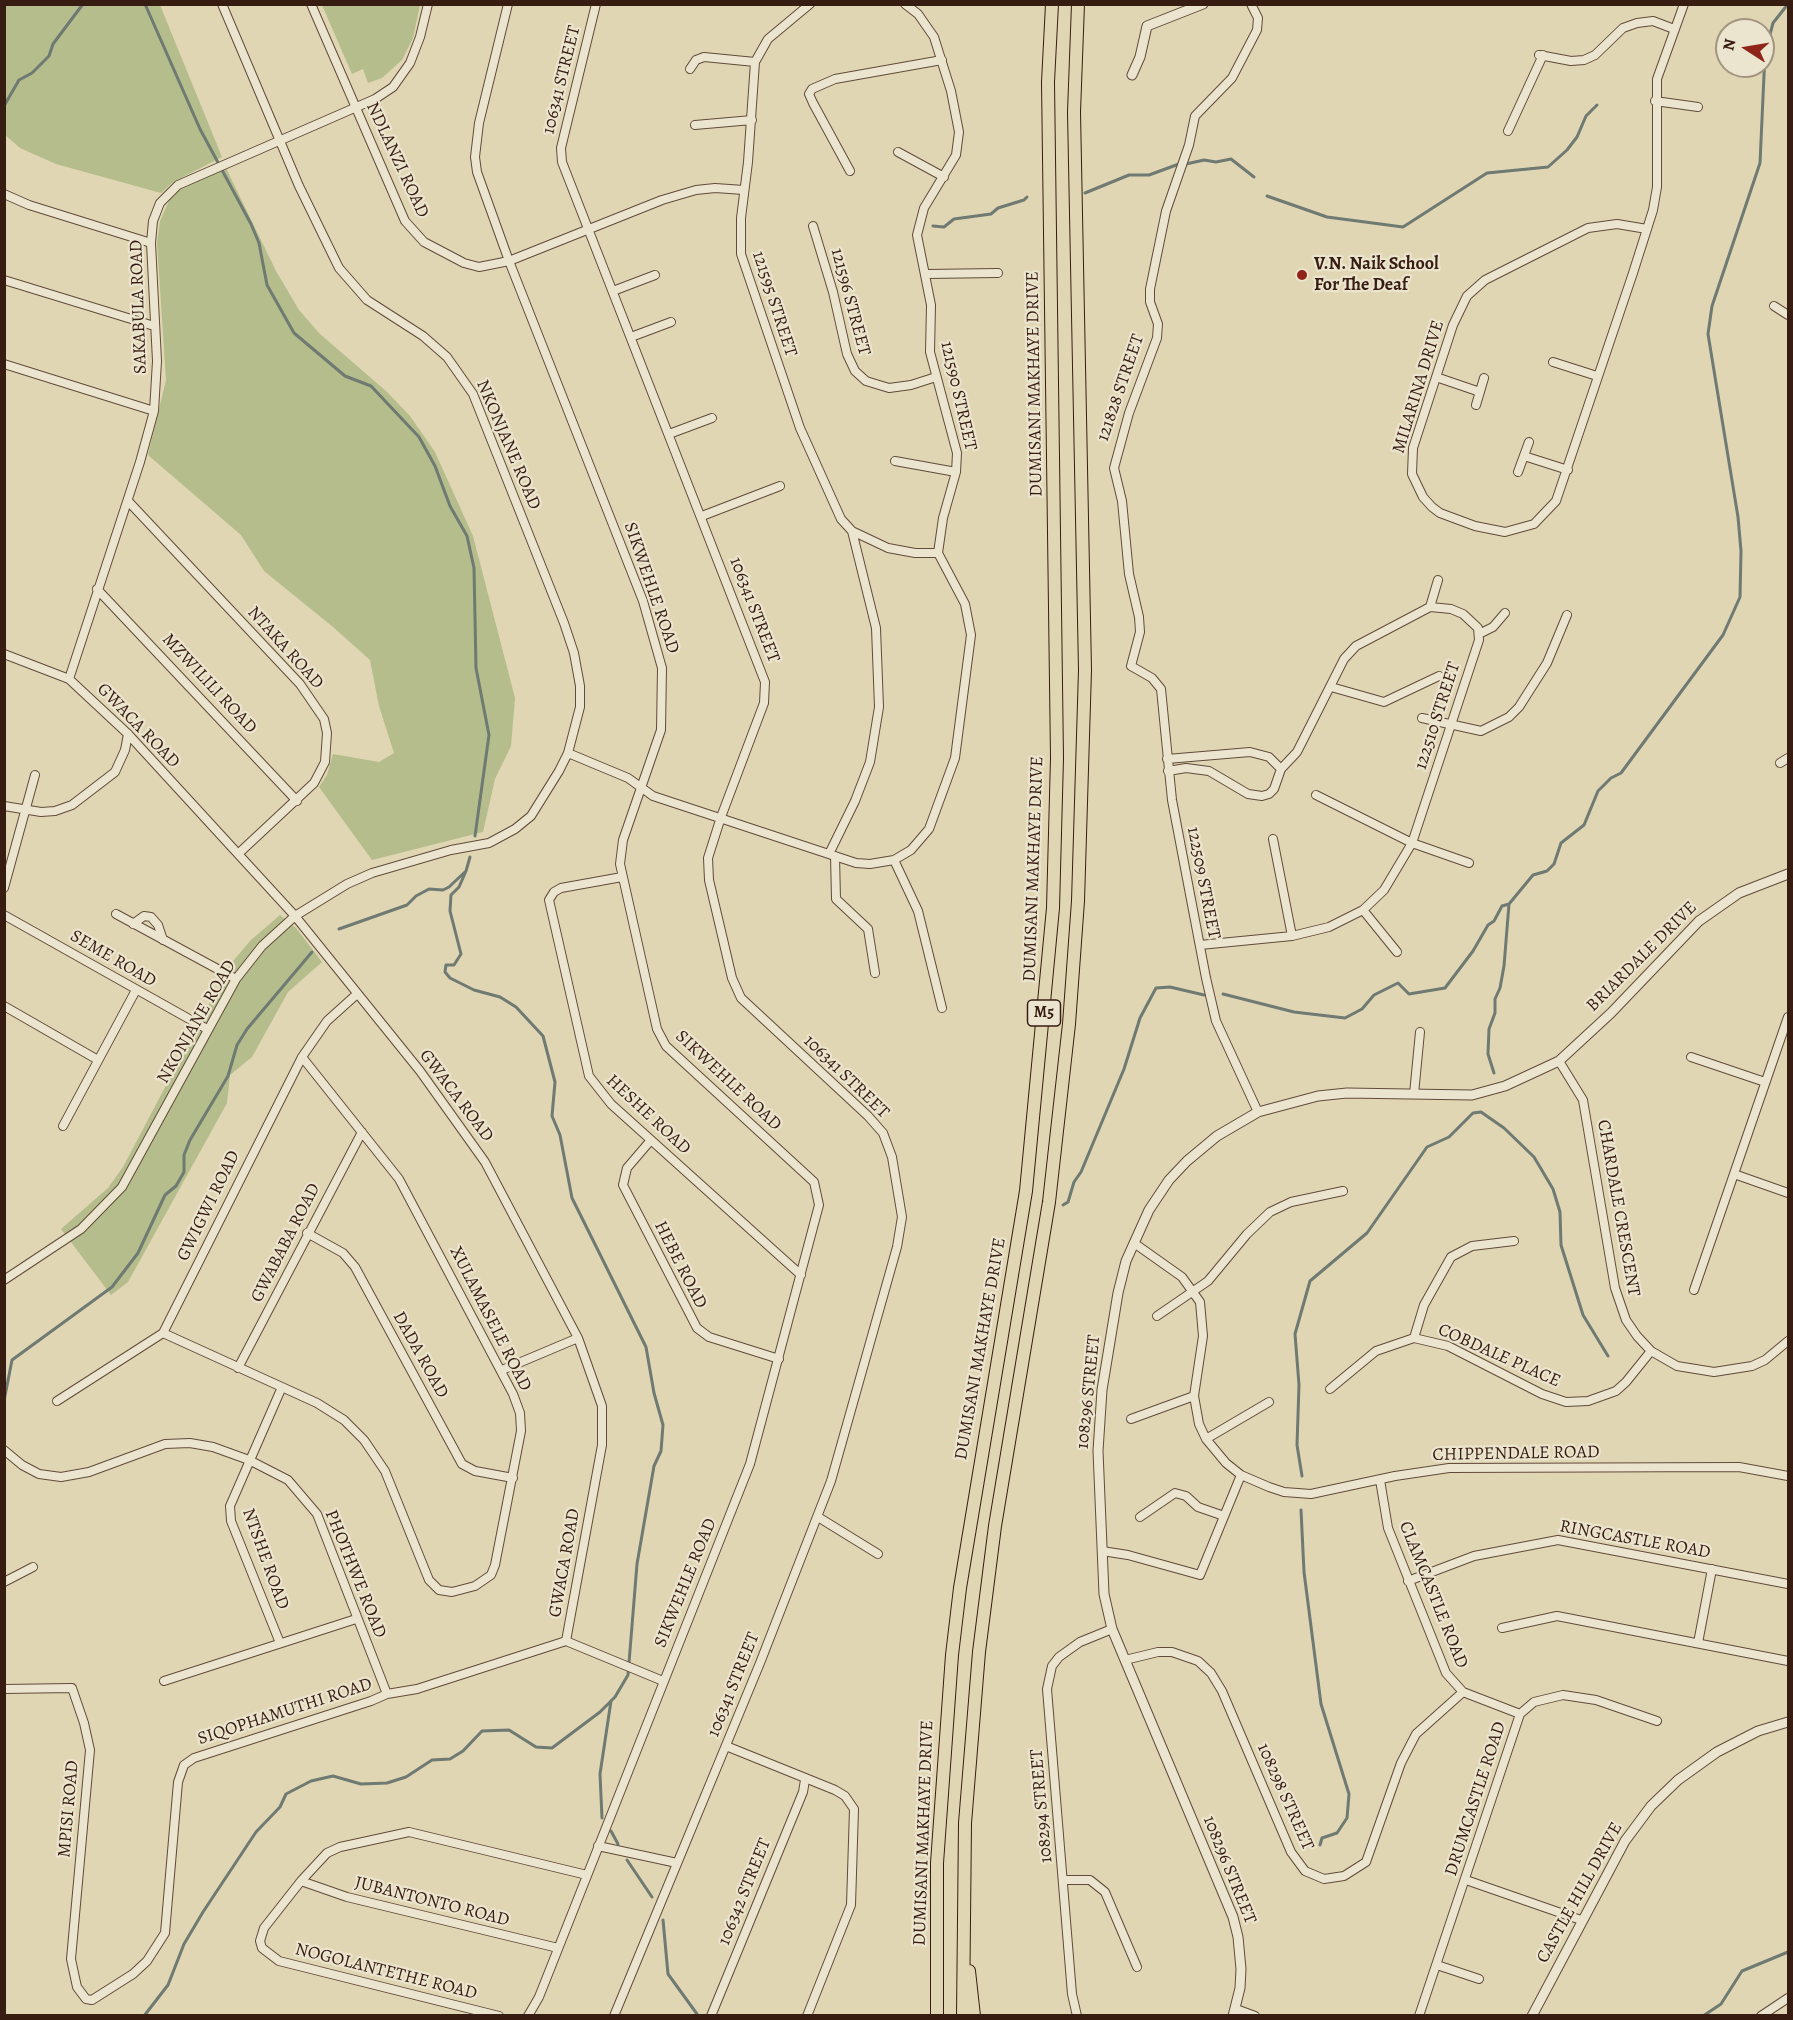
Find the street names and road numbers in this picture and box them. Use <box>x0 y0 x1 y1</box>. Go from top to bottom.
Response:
street label: 106341 STREET <box>538 24 586 136</box>
street label: NDLANZI ROAD <box>361 99 433 221</box>
street label: SAKABULA ROAD <box>126 239 152 375</box>
street label: 121596 STREET <box>825 246 875 358</box>
street label: 121595 STREET <box>747 249 801 359</box>
street label: DUMISANI MAKHAYE DRIVE <box>1022 271 1048 497</box>
street label: MILARINA DRIVE <box>1389 318 1449 456</box>
street label: 121828 STREET <box>1093 332 1149 444</box>
street label: 121590 STREET <box>935 339 981 453</box>
street label: NKONJANE ROAD <box>471 377 545 513</box>
street label: SIKWEHLE ROAD <box>618 519 684 657</box>
street label: 106341 STREET <box>724 554 784 666</box>
street label: NTAKA ROAD <box>242 602 328 694</box>
street label: MZWILILI ROAD <box>157 629 261 739</box>
street label: 122510 STREET <box>1410 660 1466 772</box>
street label: GWACA ROAD <box>92 679 184 773</box>
street label: DUMISANI MAKHAYE DRIVE <box>1019 756 1049 982</box>
street label: 122509 STREET <box>1182 825 1224 941</box>
street label: BRIARDALE DRIVE <box>1582 897 1702 1017</box>
street label: SEME ROAD <box>66 926 160 992</box>
street label: NKONJANE ROAD <box>153 956 241 1088</box>
road number: M5 <box>1028 1000 1060 1026</box>
street label: SIKWEHLE ROAD <box>670 1026 786 1136</box>
street label: 106341 STREET <box>799 1031 893 1123</box>
street label: GWACA ROAD <box>414 1046 498 1146</box>
street label: HESHE ROAD <box>601 1070 695 1160</box>
street label: CHARDALE CRESCENT <box>1592 1118 1644 1298</box>
street label: GWIGWI ROAD <box>173 1147 245 1265</box>
street label: GWABABA ROAD <box>247 1180 325 1306</box>
street label: HEBE ROAD <box>649 1218 711 1312</box>
street label: DUMISANI MAKHAYE DRIVE <box>951 1236 1011 1462</box>
street label: XULAMASELE ROAD <box>444 1243 536 1395</box>
street label: DADA ROAD <box>387 1308 453 1402</box>
street label: COBDALE PLACE <box>1434 1319 1564 1393</box>
street label: 108296 STREET <box>1072 1334 1106 1450</box>
street label: CHIPPENDALE ROAD <box>1432 1442 1600 1466</box>
street label: NTSHE ROAD <box>237 1506 293 1612</box>
street label: PHOTHWE ROAD <box>319 1507 391 1641</box>
street label: GWACA ROAD <box>545 1507 585 1619</box>
street label: SIKWEHLE ROAD <box>650 1515 722 1651</box>
street label: RINGCASTLE ROAD <box>1558 1516 1712 1564</box>
street label: CLAMCASTLE ROAD <box>1394 1518 1472 1672</box>
street label: 106341 STREET <box>703 1630 765 1740</box>
street label: SIQOPHAMUTHI ROAD <box>195 1674 375 1750</box>
street label: DRUMCASTLE ROAD <box>1441 1719 1511 1879</box>
street label: DUMISANI MAKHAYE DRIVE <box>909 1720 939 1946</box>
street label: 108298 STREET <box>1252 1740 1318 1854</box>
street label: 108294 STREET <box>1026 1748 1058 1864</box>
street label: MPISI ROAD <box>54 1759 84 1859</box>
street label: 108296 STREET <box>1198 1813 1260 1927</box>
street label: CASTLE HILL DRIVE <box>1532 1819 1628 1967</box>
street label: 106342 STREET <box>714 1835 776 1949</box>
street label: JUBANTONTO ROAD <box>352 1872 512 1932</box>
street label: NOGOLANTETHE ROAD <box>293 1939 479 2005</box>

